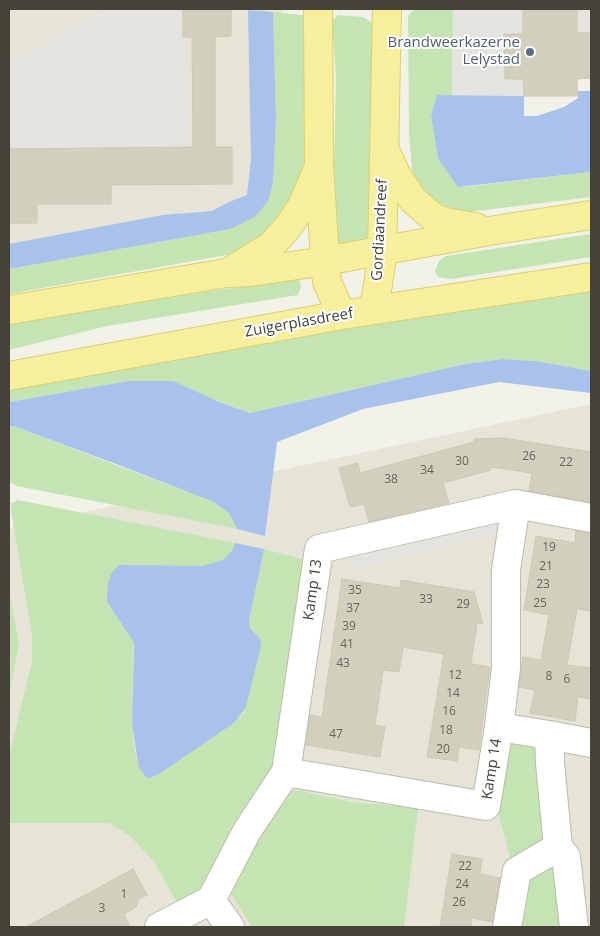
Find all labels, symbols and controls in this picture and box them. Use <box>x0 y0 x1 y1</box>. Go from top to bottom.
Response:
place label: Brandweerkazerne Lelystad <box>387 34 520 69</box>
marker: Brandweerkazerne Lelystad <box>524 46 536 58</box>
street label: Gordiaandreef <box>368 179 392 281</box>
street label: Zuigerplasdreef <box>243 305 355 341</box>
house number: 26 <box>522 450 536 464</box>
house number: 30 <box>455 455 469 469</box>
house number: 22 <box>559 456 573 470</box>
house number: 34 <box>420 464 434 478</box>
house number: 38 <box>384 473 398 487</box>
house number: 19 <box>542 541 556 555</box>
street label: Kamp 13 <box>300 558 326 622</box>
house number: 21 <box>539 560 553 574</box>
house number: 23 <box>536 578 550 592</box>
house number: 35 <box>348 584 362 598</box>
house number: 33 <box>419 593 433 607</box>
house number: 25 <box>533 597 547 611</box>
house number: 29 <box>456 598 470 612</box>
house number: 37 <box>346 602 360 616</box>
house number: 39 <box>342 620 356 634</box>
house number: 41 <box>340 638 354 652</box>
house number: 43 <box>336 657 350 671</box>
house number: 12 <box>448 669 462 683</box>
house number: 8 <box>546 670 552 684</box>
house number: 6 <box>564 673 570 687</box>
house number: 14 <box>446 687 460 701</box>
house number: 16 <box>442 705 456 719</box>
house number: 18 <box>439 724 453 738</box>
house number: 47 <box>329 728 343 742</box>
street label: Kamp 14 <box>478 737 506 801</box>
house number: 20 <box>436 743 450 757</box>
house number: 22 <box>458 860 472 874</box>
house number: 24 <box>455 878 469 892</box>
house number: 1 <box>121 888 127 902</box>
house number: 26 <box>452 896 466 910</box>
house number: 3 <box>99 902 105 916</box>

